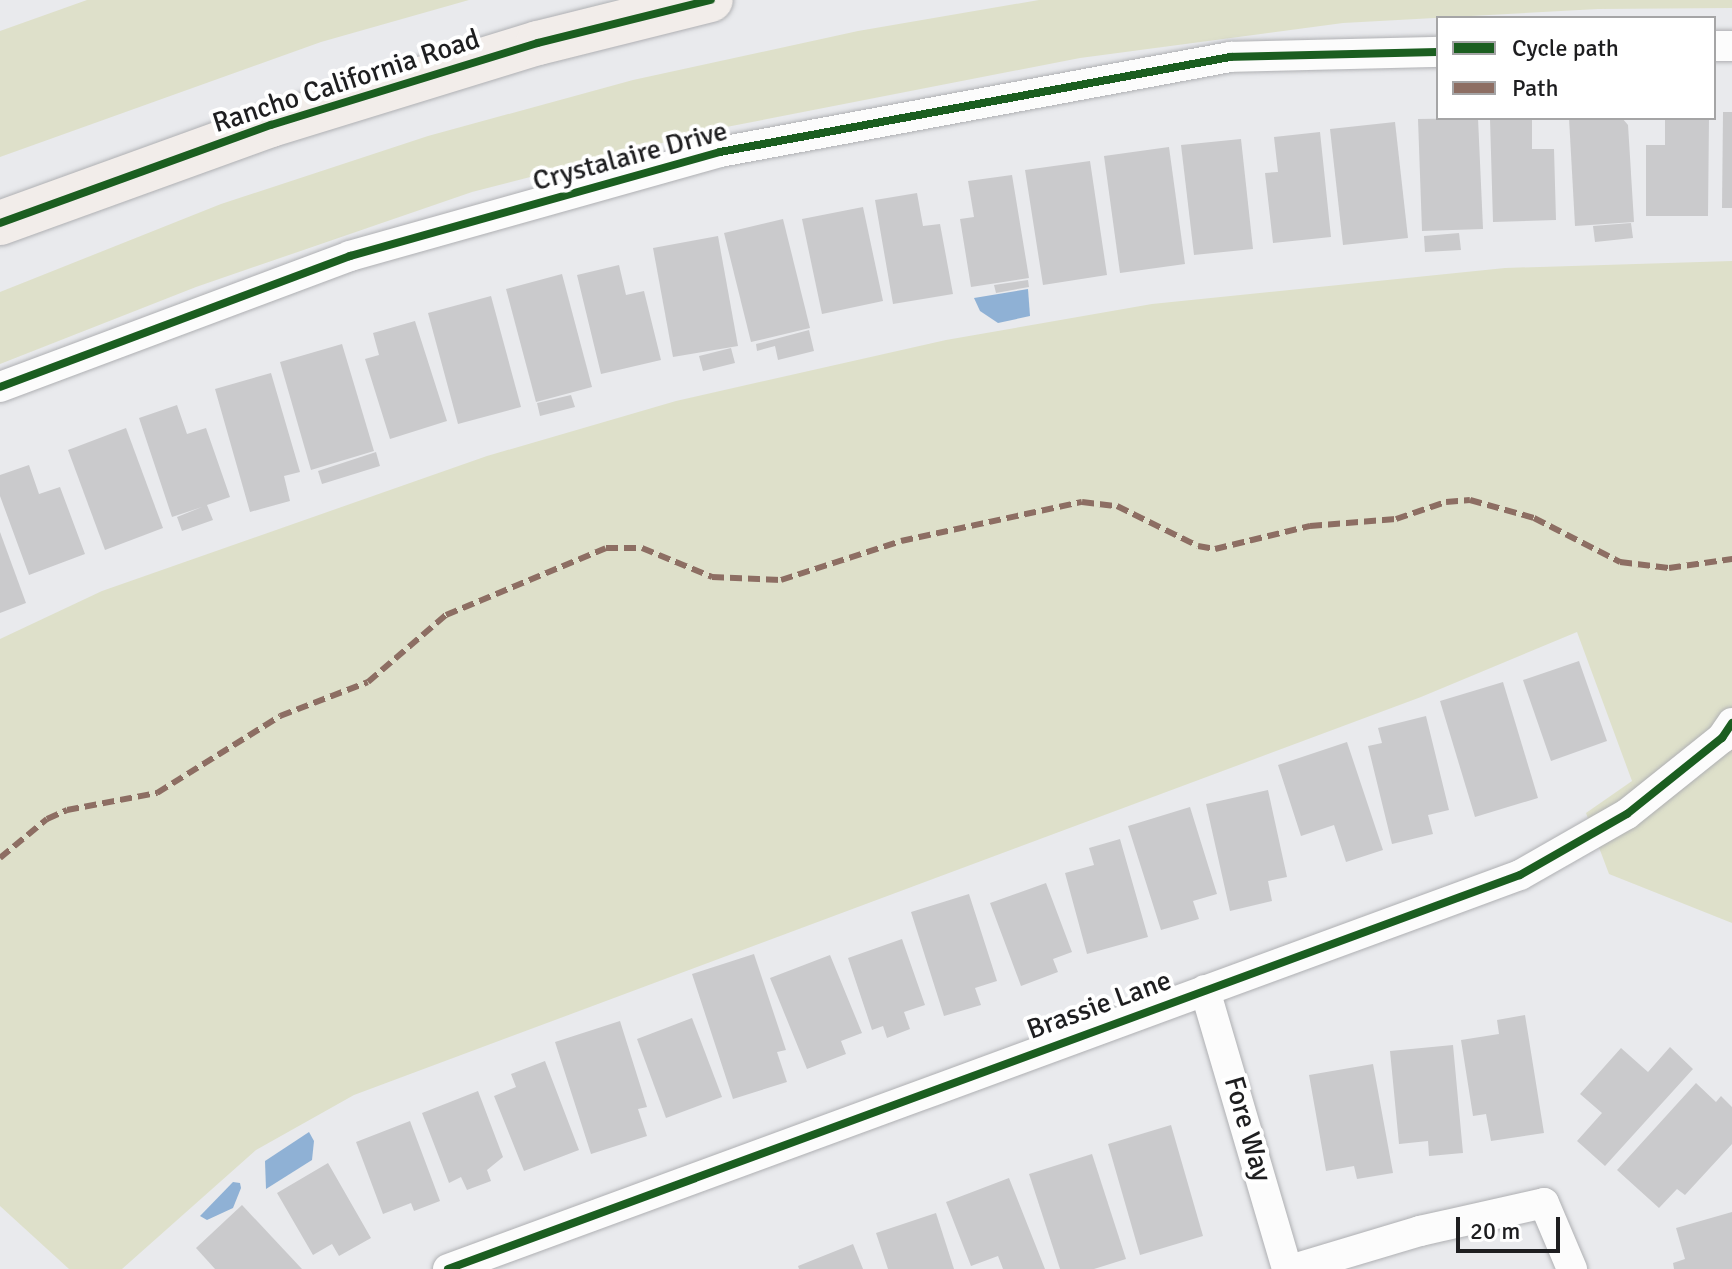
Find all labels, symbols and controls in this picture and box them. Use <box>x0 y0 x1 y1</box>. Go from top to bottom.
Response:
legend <box>1436 16 1716 120</box>
street label: Rancho California Road <box>208 22 484 140</box>
text: Cycle path <box>1512 33 1619 63</box>
text: Path <box>1512 73 1558 103</box>
street label: Crystalaire Drive <box>529 114 731 198</box>
street label: Brassie Lane <box>1022 963 1176 1047</box>
street label: Fore Way <box>1217 1072 1279 1186</box>
scale bar <box>1460 1201 1564 1251</box>
text: 20 m <box>1470 1216 1520 1246</box>

